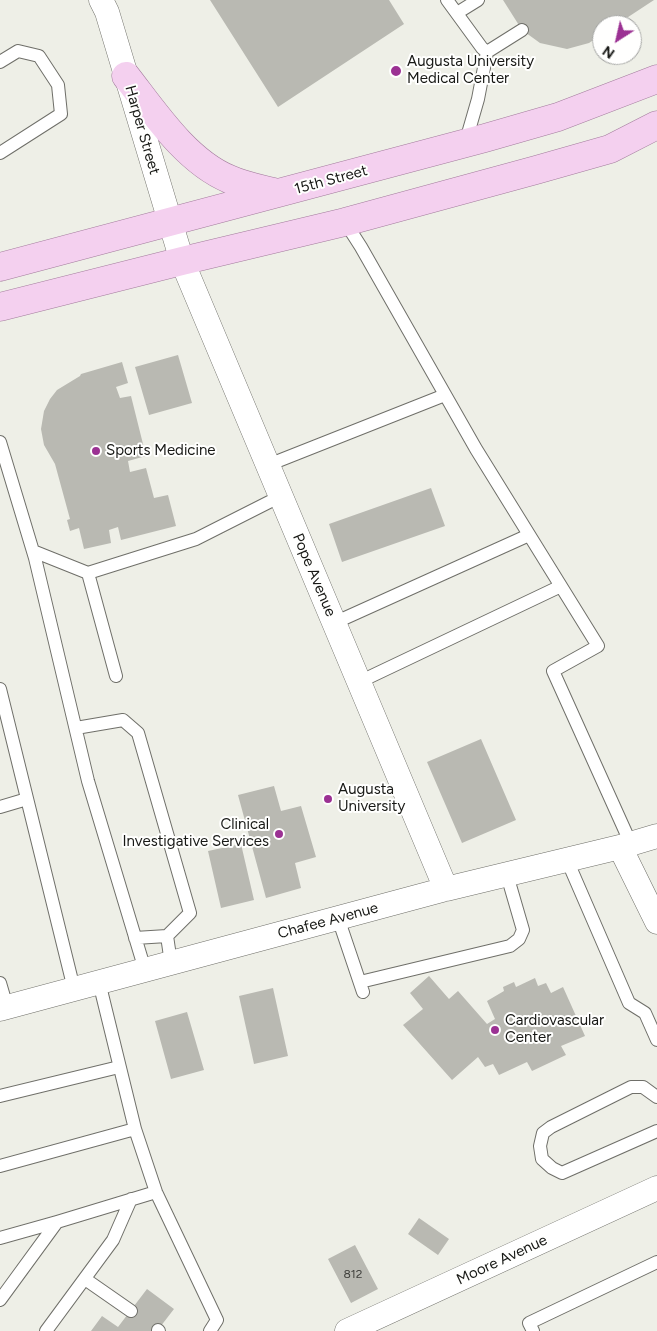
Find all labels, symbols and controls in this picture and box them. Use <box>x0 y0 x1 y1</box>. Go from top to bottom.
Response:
north arrow <box>592 15 642 65</box>
text: N <box>599 42 618 62</box>
place label: Augusta University Medical Center <box>407 53 534 88</box>
marker: Augusta University Medical Center <box>389 64 403 78</box>
street label: Harper Street <box>121 83 163 177</box>
street label: 15th Street <box>293 162 369 198</box>
place label: Sports Medicine <box>106 442 216 460</box>
marker: Sports Medicine <box>90 445 102 457</box>
street label: Pope Avenue <box>288 531 340 619</box>
place label: Augusta University <box>338 781 405 816</box>
marker: Augusta University <box>322 793 334 805</box>
place label: Clinical Investigative Services <box>123 816 269 851</box>
marker: Clinical Investigative Services <box>273 828 285 840</box>
street label: Chafee Avenue <box>276 899 380 943</box>
place label: Cardiovascular Center <box>505 1012 604 1047</box>
marker: Cardiovascular Center <box>489 1024 501 1036</box>
street label: Moore Avenue <box>454 1231 550 1289</box>
house number: 812 <box>343 1267 363 1281</box>

